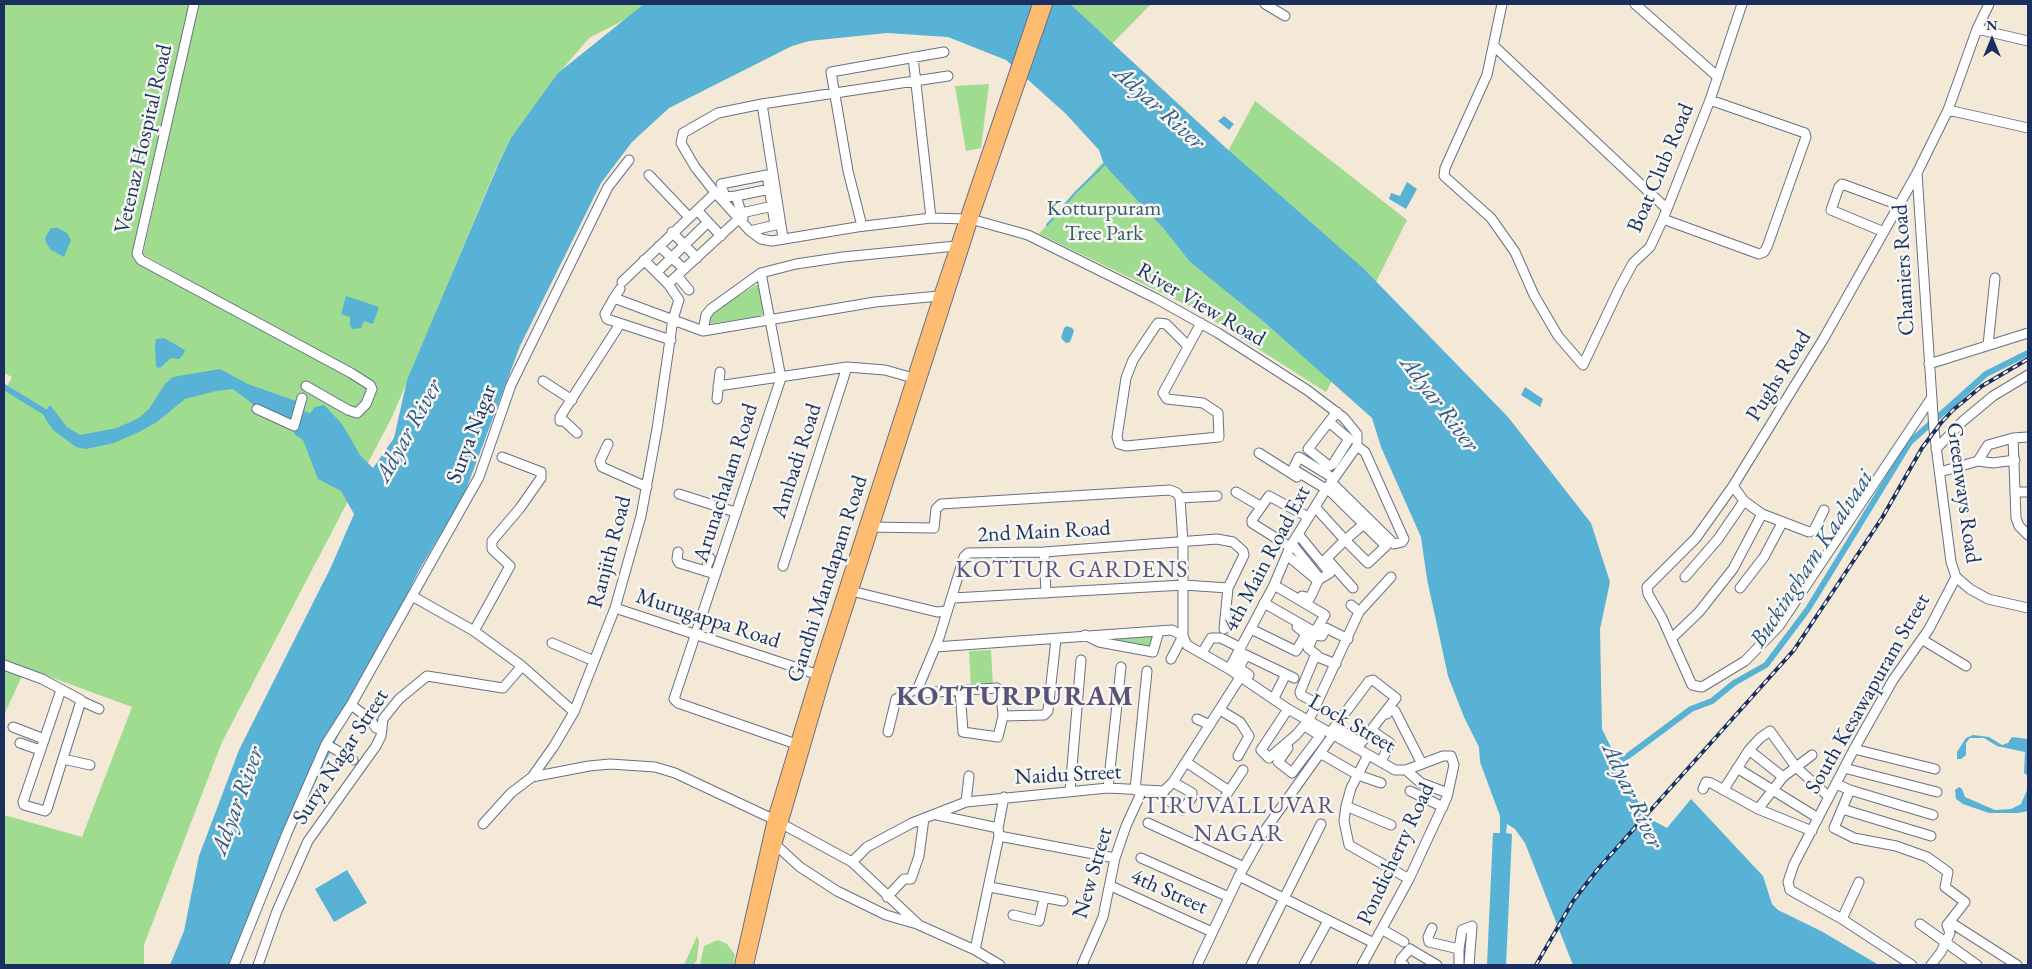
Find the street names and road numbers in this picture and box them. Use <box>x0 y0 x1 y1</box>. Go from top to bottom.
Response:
street label: Vetenaz Hospital Road <box>109 42 179 236</box>
street label: Boat Club Road <box>1622 99 1700 237</box>
street label: Chamiers Road <box>1887 204 1921 336</box>
street label: River View Road <box>1132 257 1270 353</box>
street label: Pughs Road <box>1741 326 1817 426</box>
street label: Surya Nagar <box>441 381 503 487</box>
street label: Arunachalam Road <box>688 400 764 566</box>
street label: Ambadi Road <box>766 400 828 522</box>
street label: Greenways Road <box>1940 421 1986 565</box>
street label: Gandhi Mandapam Road <box>782 472 874 686</box>
street label: 4th Main Road Ext <box>1217 481 1317 637</box>
street label: Ranjith Road <box>582 493 638 611</box>
street label: 2nd Main Road <box>977 515 1111 549</box>
street label: Murugappa Road <box>632 583 784 655</box>
street label: South Kesawapuram Street <box>1800 589 1936 799</box>
street label: Surya Nagar Street <box>287 684 395 830</box>
street label: Lock Street <box>1304 689 1400 759</box>
street label: Naidu Street <box>1014 759 1122 791</box>
street label: Pondicherry Road <box>1352 779 1440 929</box>
street label: New Street <box>1067 824 1119 922</box>
street label: 4th Street <box>1126 863 1212 921</box>

